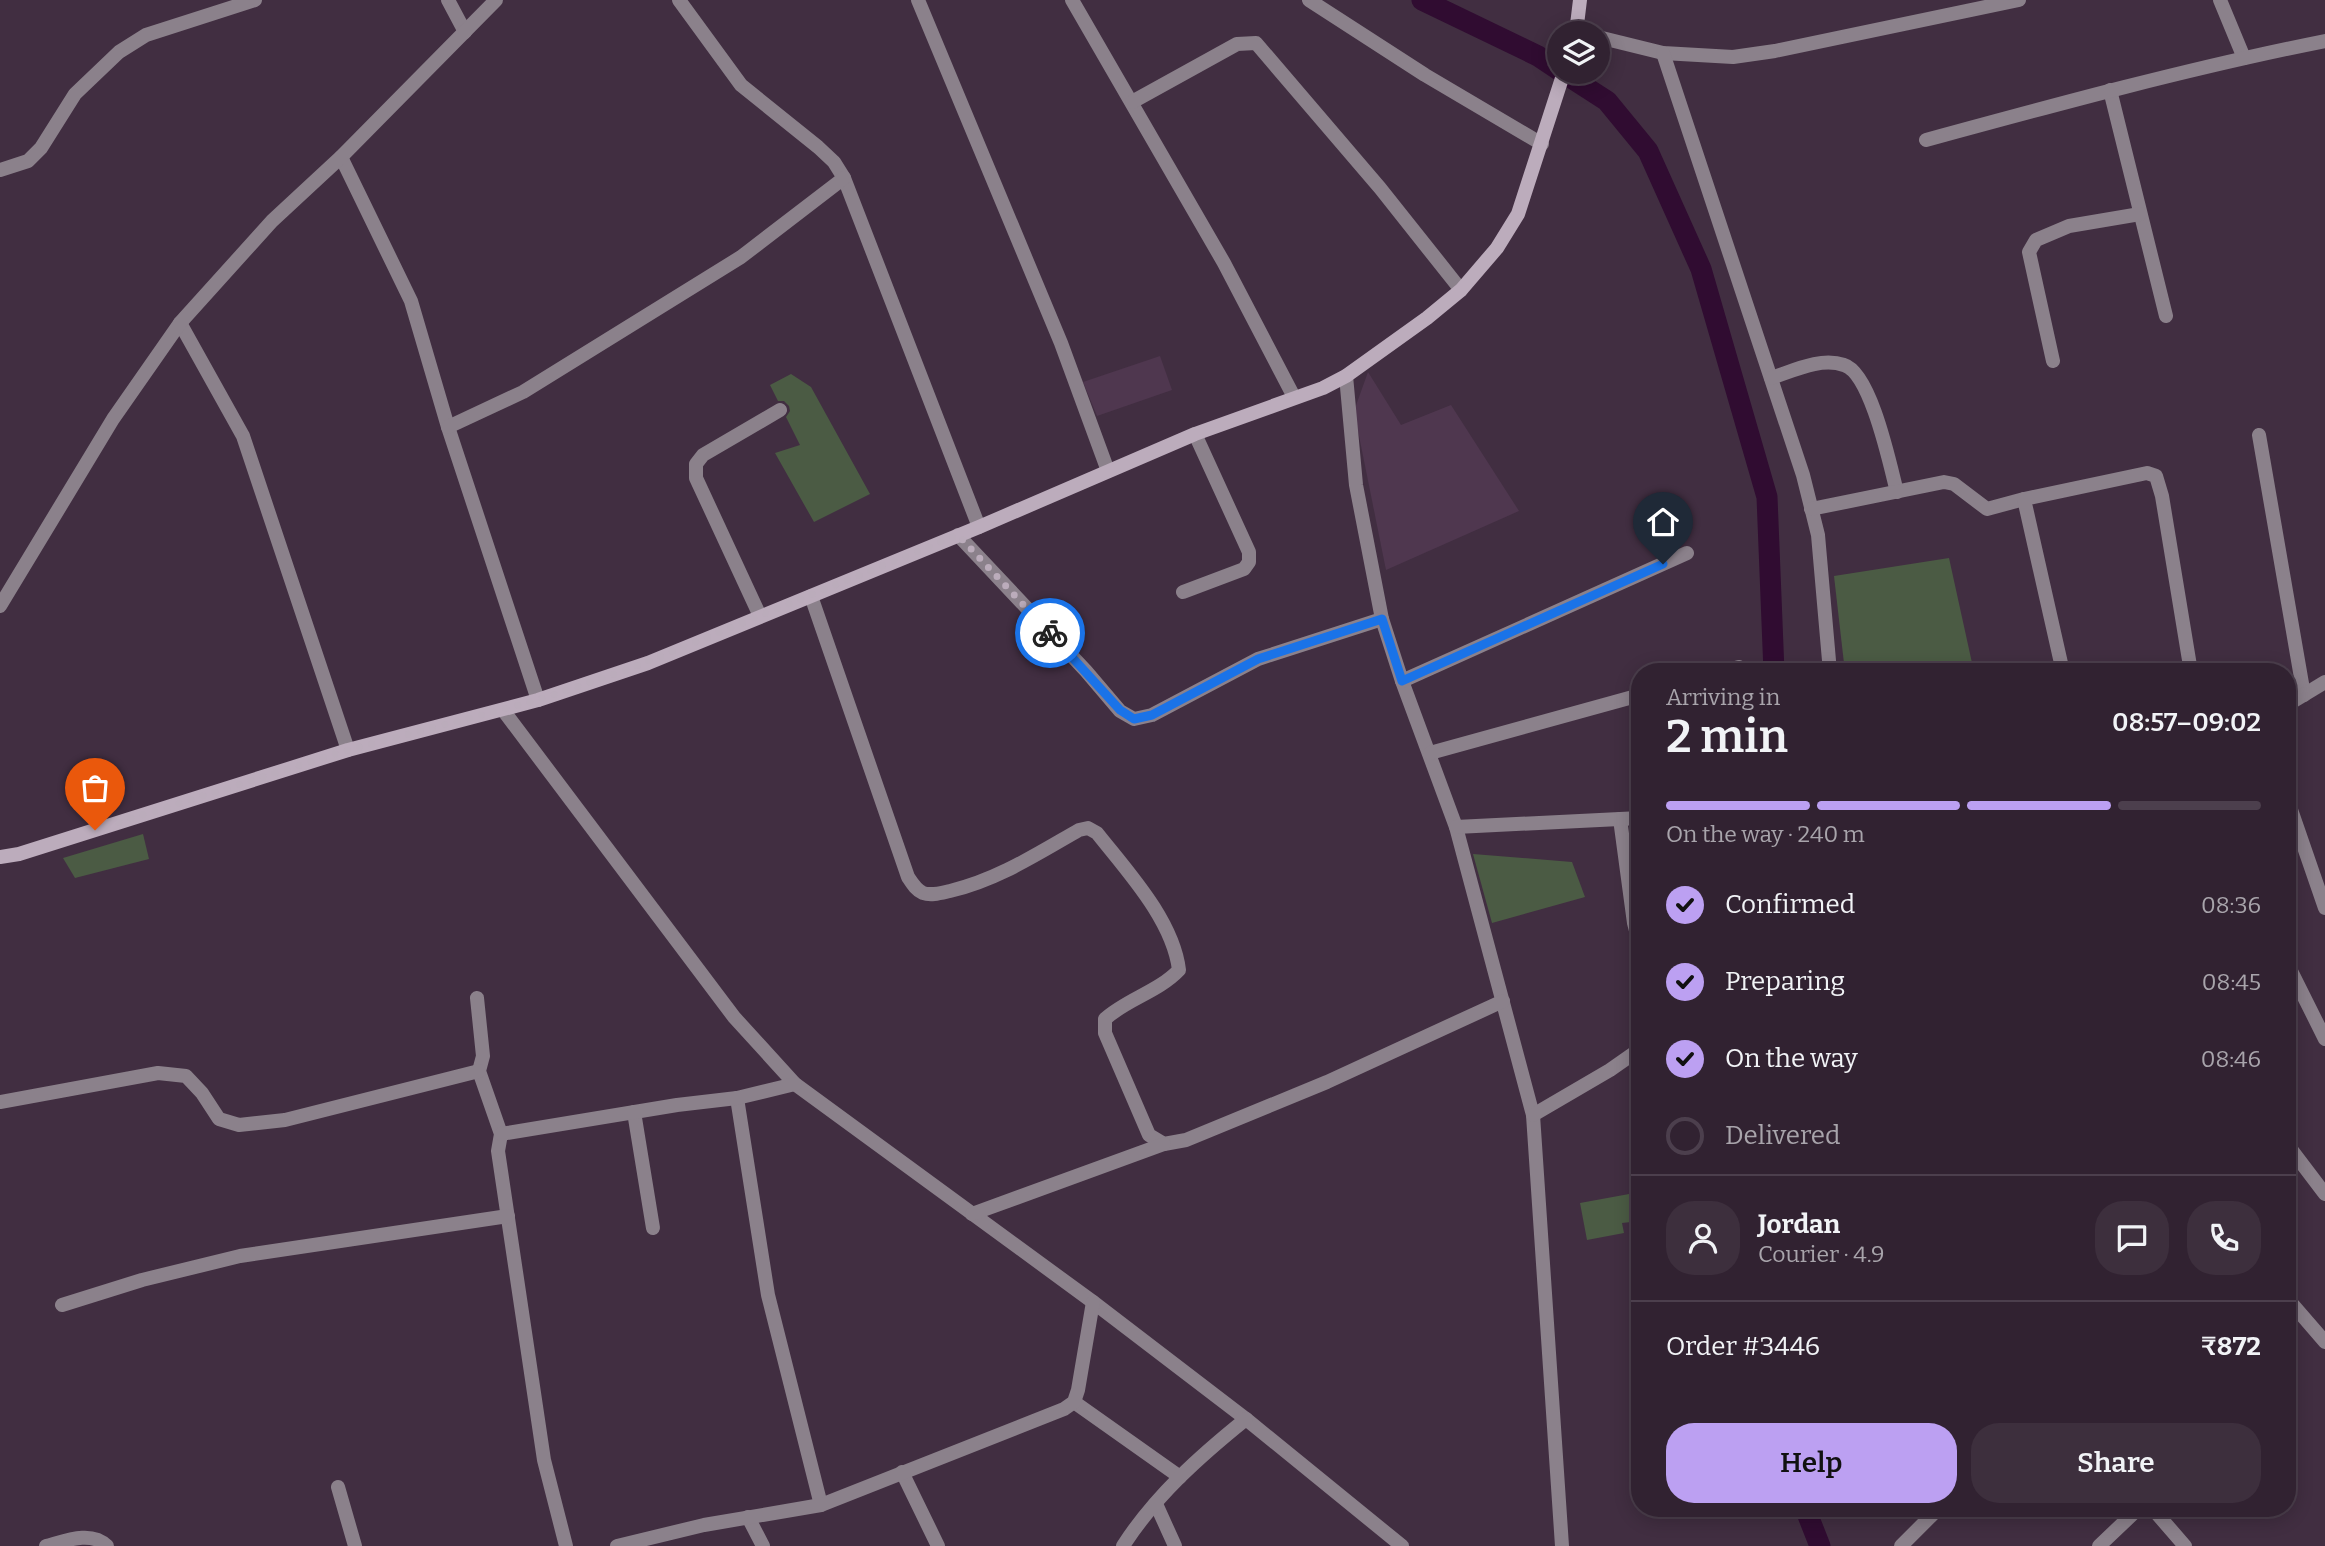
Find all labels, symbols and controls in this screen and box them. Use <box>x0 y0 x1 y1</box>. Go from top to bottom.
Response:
map controls <box>1547 21 1610 84</box>
button: layers <box>1547 21 1610 84</box>
pin <box>1633 492 1693 564</box>
icon: home <box>1644 503 1682 541</box>
courier <box>1015 598 1085 668</box>
icon: bike <box>1031 614 1069 652</box>
text: Arriving in <box>1666 683 1780 711</box>
text: 08:57–09:02 <box>2112 707 2261 738</box>
text: 2 min <box>1666 709 1788 764</box>
pin <box>65 758 125 830</box>
icon: bag <box>76 769 114 807</box>
text: On the way · 240 m <box>1666 820 1865 848</box>
icon: check <box>1666 886 1704 924</box>
text: Confirmed <box>1725 889 1855 920</box>
text: 08:36 <box>2201 891 2261 919</box>
icon: check <box>1666 963 1704 1001</box>
text: Preparing <box>1725 966 1845 997</box>
text: 08:45 <box>2202 968 2261 996</box>
icon: check <box>1666 1040 1704 1078</box>
text: On the way <box>1725 1043 1858 1074</box>
text: 08:46 <box>2201 1045 2261 1073</box>
text: Delivered <box>1725 1120 1840 1151</box>
button: person <box>1666 1201 1740 1275</box>
button: chat <box>2095 1201 2169 1275</box>
button: phone <box>2187 1201 2261 1275</box>
text: Jordan <box>1758 1209 1840 1240</box>
text: Courier · 4.9 <box>1758 1240 1885 1268</box>
text: Order #3446 <box>1666 1331 1820 1362</box>
text: ₹872 <box>2201 1331 2261 1362</box>
button: Help <box>1666 1423 1957 1503</box>
button: Share <box>1971 1423 2261 1503</box>

